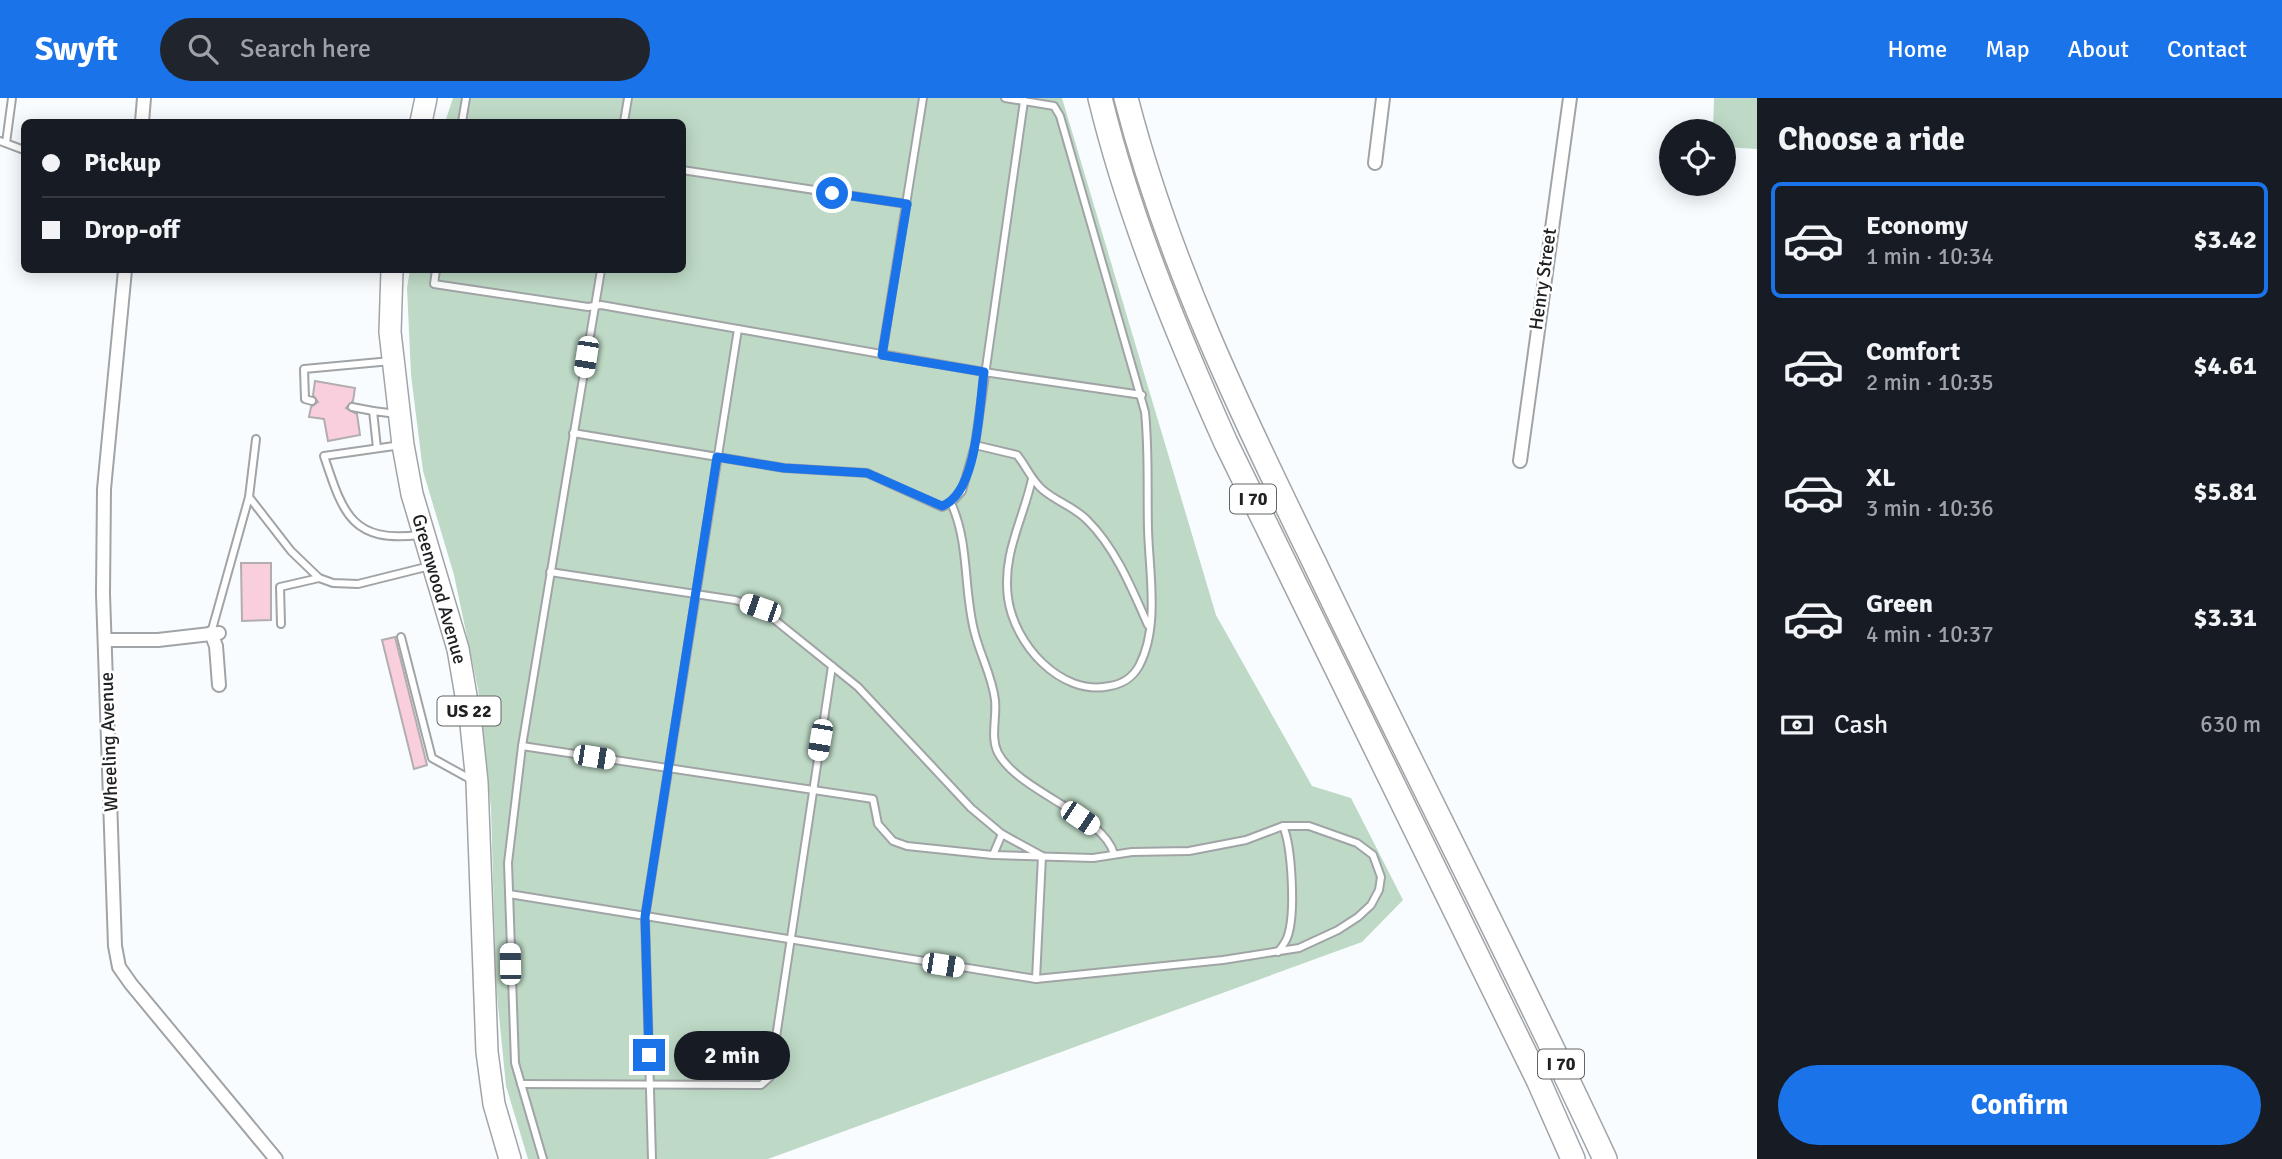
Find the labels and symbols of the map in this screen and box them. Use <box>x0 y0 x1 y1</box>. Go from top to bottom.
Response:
route start <box>816 177 848 209</box>
street label: Henry Street <box>1524 226 1562 332</box>
car <box>573 335 600 379</box>
road number: I 70 <box>1230 484 1276 514</box>
street label: Greenwood Avenue <box>406 511 472 667</box>
car <box>737 591 784 625</box>
street label: Wheeling Avenue <box>95 672 123 812</box>
road number: US 22 <box>438 696 500 726</box>
car <box>807 717 834 763</box>
car <box>572 743 617 771</box>
car <box>1057 798 1104 838</box>
car <box>500 943 521 985</box>
car <box>921 951 966 979</box>
callout: 2 min <box>674 1030 789 1080</box>
route end <box>633 1039 665 1071</box>
road number: I 70 <box>1538 1049 1584 1079</box>

